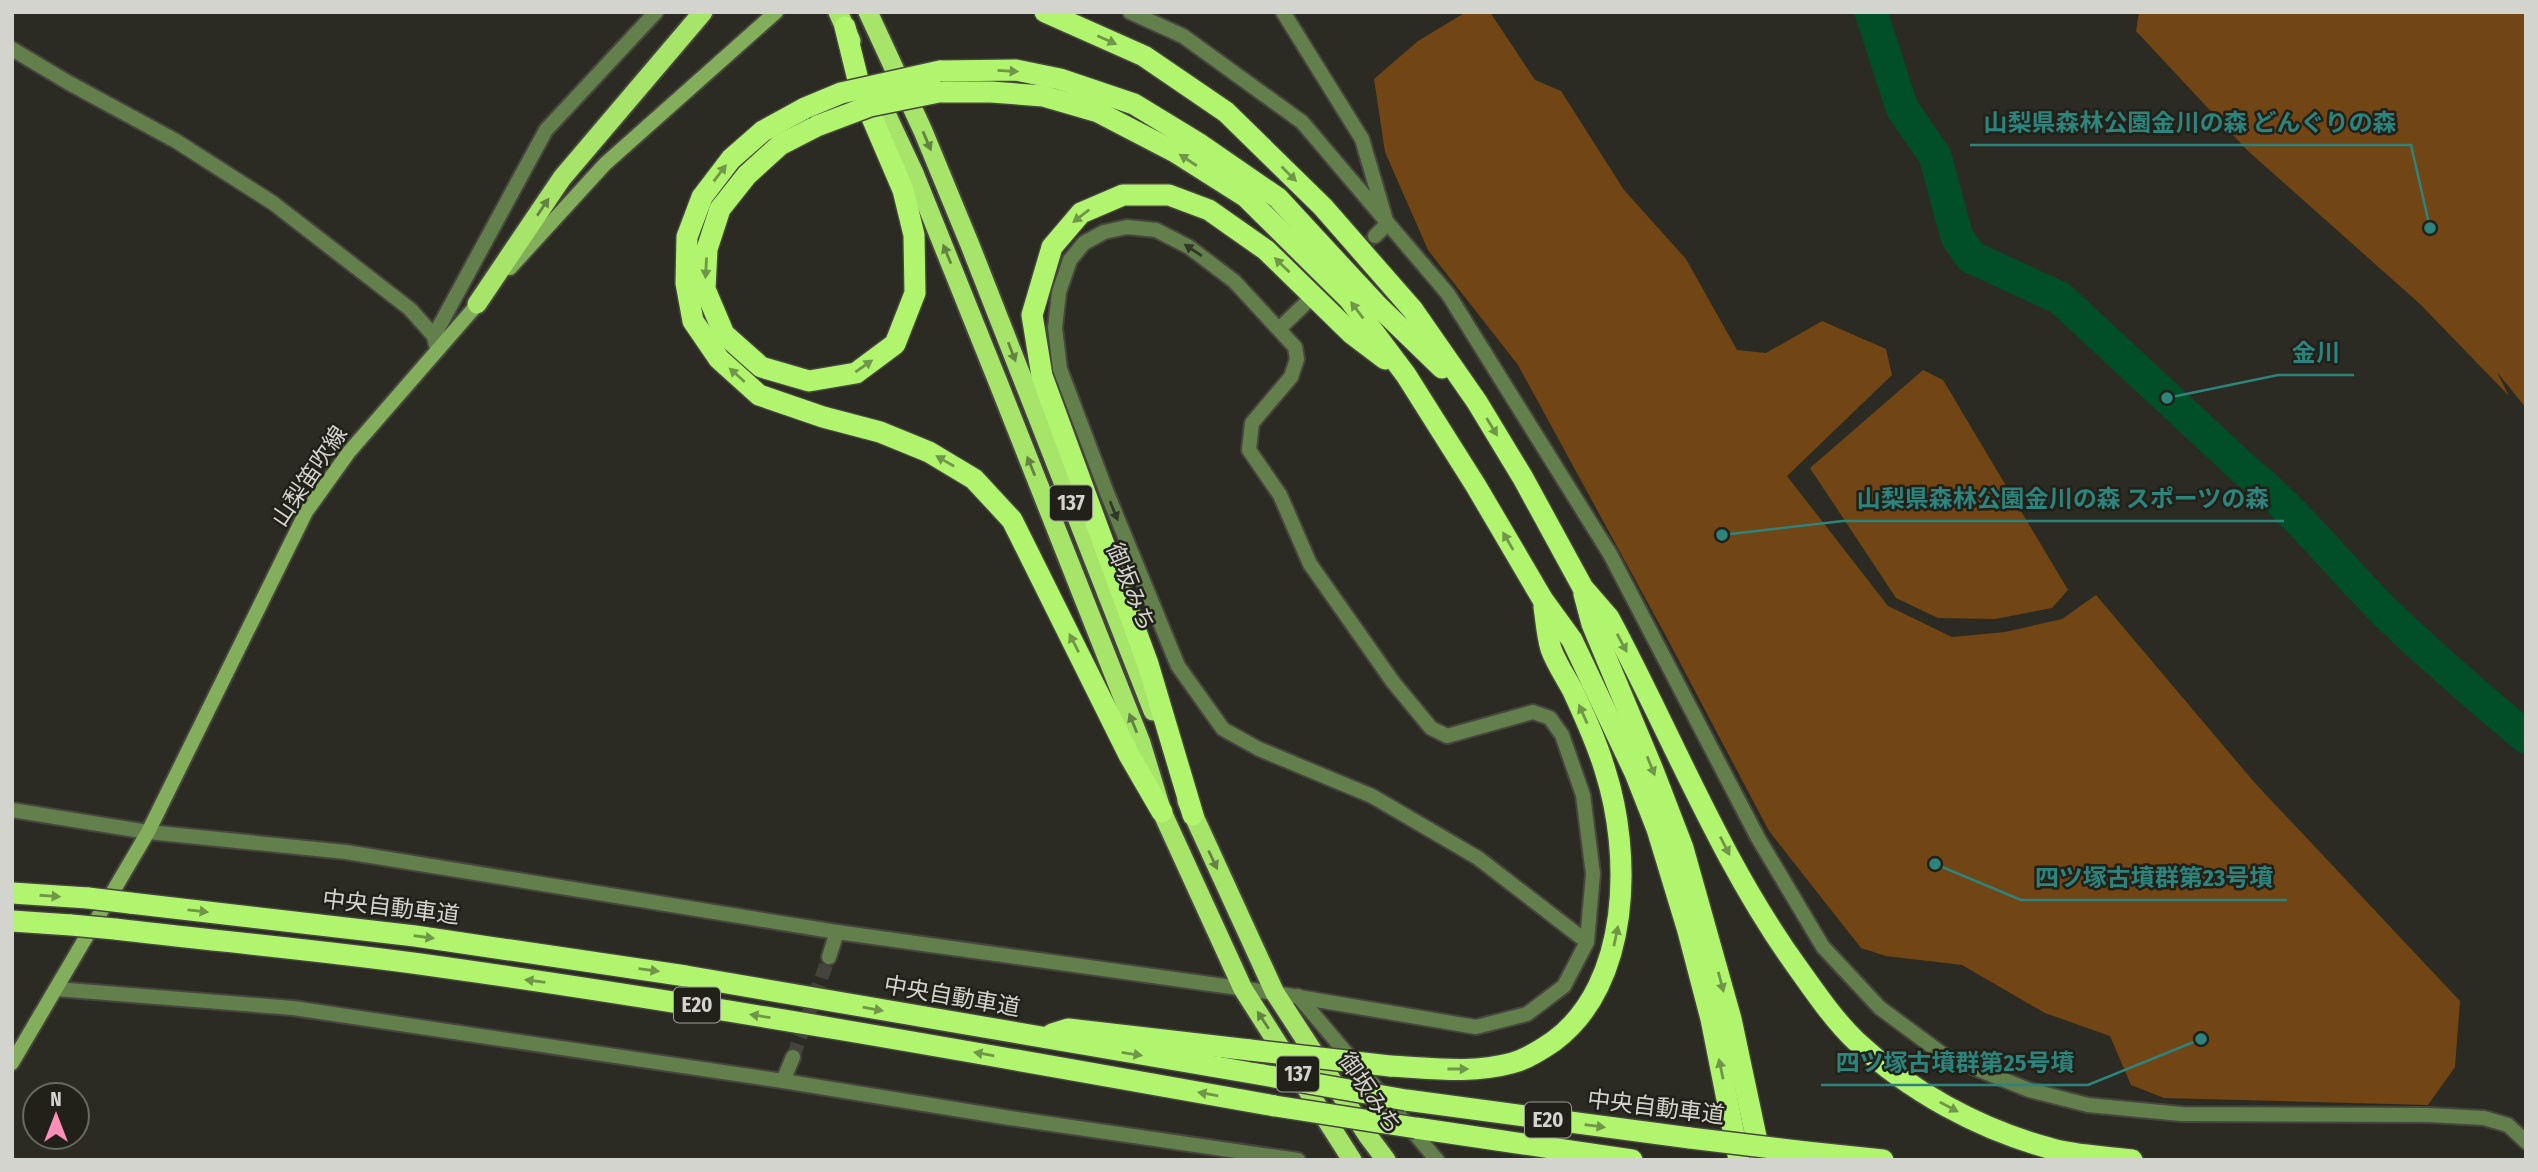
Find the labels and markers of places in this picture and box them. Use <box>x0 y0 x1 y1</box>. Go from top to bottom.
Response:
callout: 山梨県森林公園金川の森 どんぐりの森 <box>1970 100 2411 145</box>
callout: 金川 <box>2278 330 2354 375</box>
callout: 山梨県森林公園金川の森 スポーツの森 <box>1843 476 2284 521</box>
callout: 四ツ塚古墳群第23号墳 <box>2021 855 2287 900</box>
callout: 四ツ塚古墳群第25号墳 <box>1821 1040 2088 1085</box>

